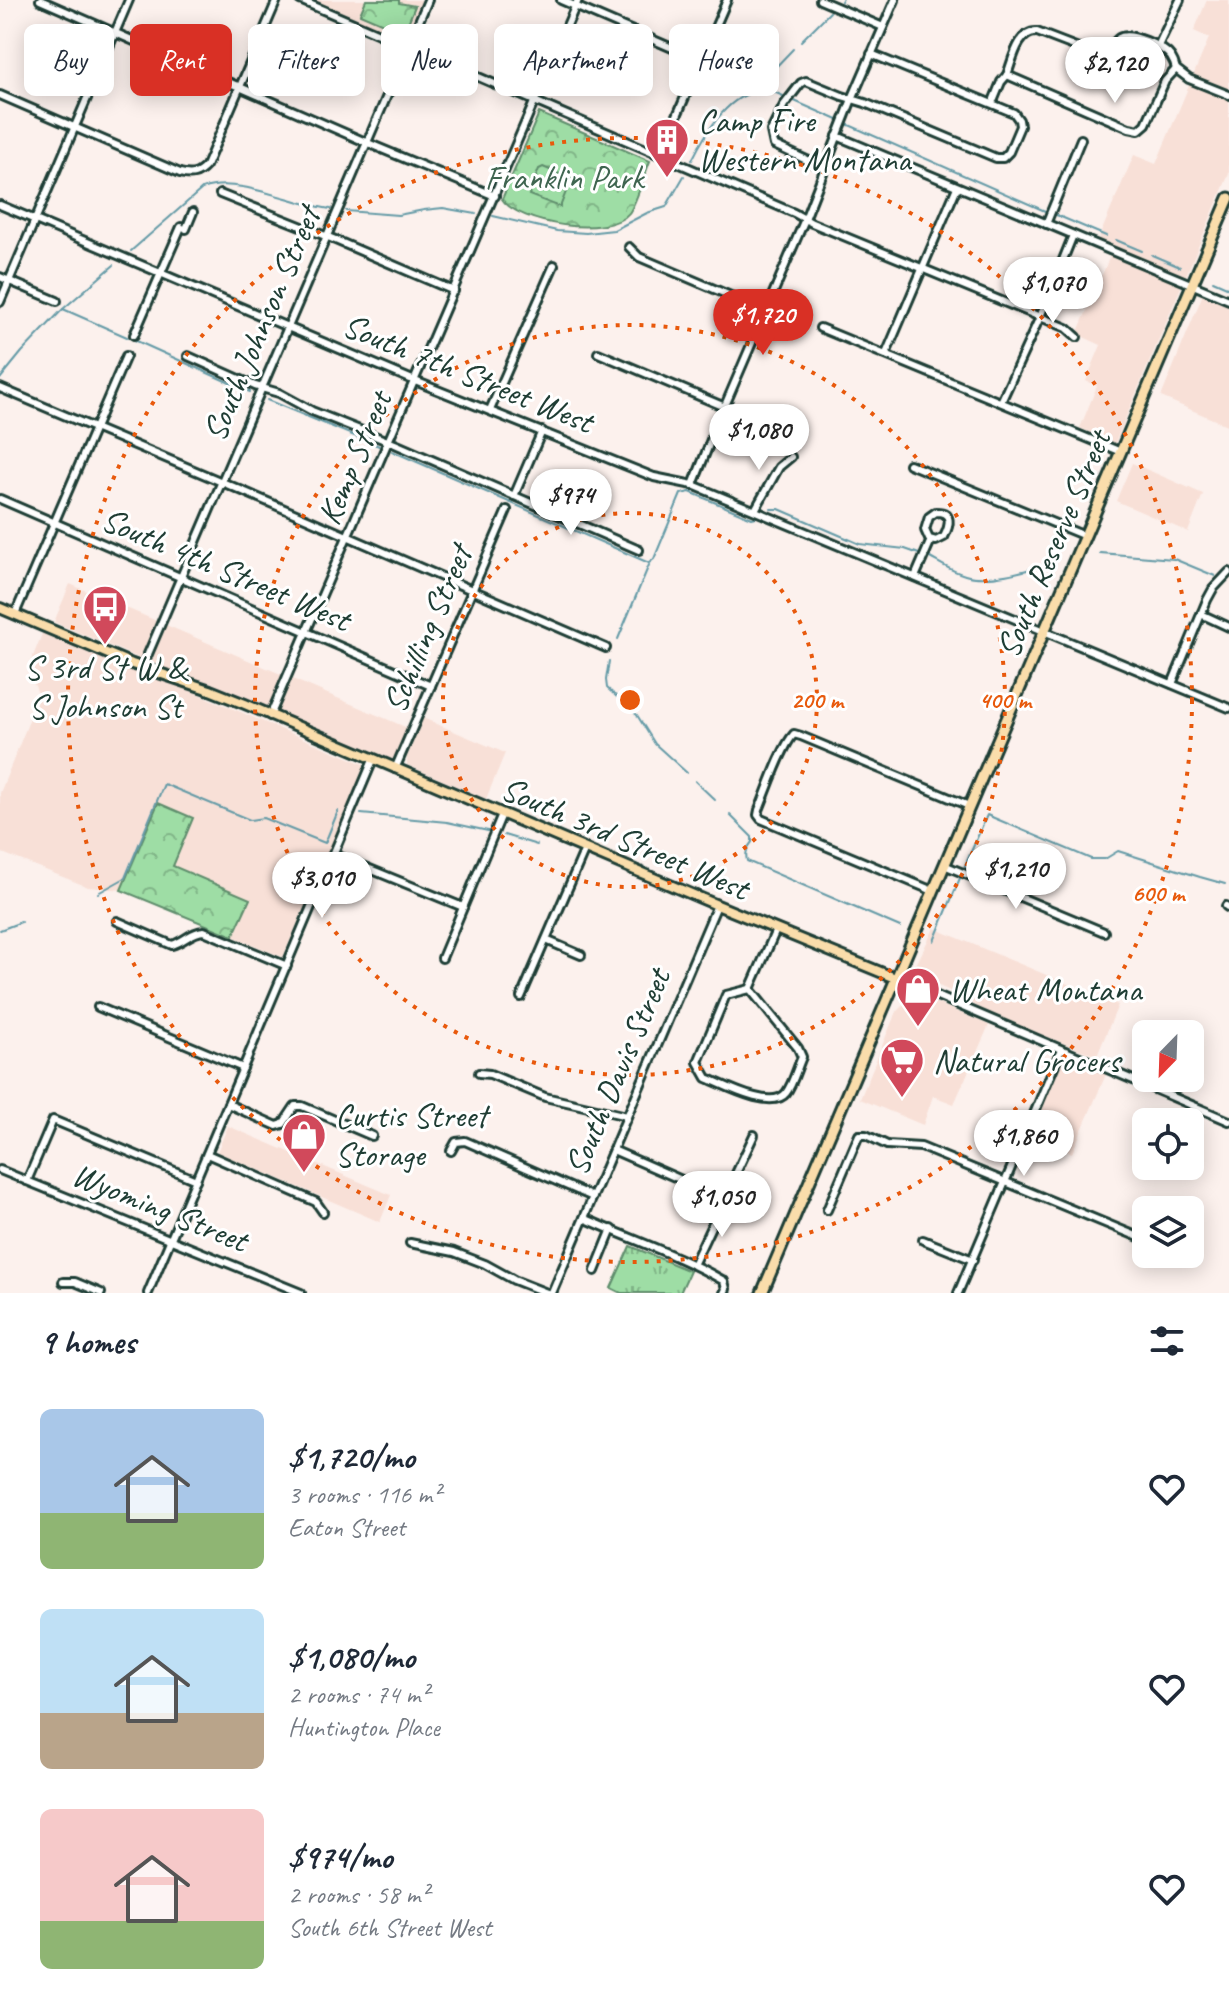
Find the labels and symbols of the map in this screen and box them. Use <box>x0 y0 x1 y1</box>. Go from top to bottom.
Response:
pin: $2,120 <box>1050 37 1180 105</box>
place label: Camp Fire Western Montana <box>698 99 913 181</box>
building icon: Camp Fire Western Montana <box>643 116 691 179</box>
park label: Franklin Park <box>485 156 646 199</box>
street label: South Johnson Street <box>192 196 331 447</box>
pin: $1,070 <box>988 257 1118 325</box>
pin: $1,720 <box>698 289 828 357</box>
street label: South 7th Street West <box>337 303 603 444</box>
street label: Kemp Street <box>307 382 403 531</box>
pin: $1,080 <box>694 404 824 472</box>
street label: South Reserve Street <box>986 421 1122 664</box>
pin: $974 <box>524 469 618 537</box>
street label: South 4th Street West <box>95 497 360 642</box>
street label: Schilling Street <box>373 535 483 719</box>
bus stop icon: S 3rd St W & S Johnson St <box>81 583 129 646</box>
place label: S 3rd St W & S Johnson St <box>24 646 190 728</box>
text: 200 m <box>791 685 845 715</box>
text: 400 m <box>979 685 1033 715</box>
centre of rings <box>616 686 644 714</box>
street label: South 3rd Street West <box>495 766 759 911</box>
pin: $1,210 <box>951 843 1081 911</box>
pin: $3,010 <box>257 852 387 920</box>
text: 600 m <box>1132 878 1187 908</box>
street label: South Davis Street <box>554 959 681 1181</box>
shop icon: Wheat Montana <box>894 965 942 1028</box>
place label: Wheat Montana <box>949 968 1144 1011</box>
north arrow <box>1132 1020 1204 1092</box>
supermarket icon: Natural Grocers <box>878 1036 926 1099</box>
place label: Natural Grocers <box>933 1039 1123 1082</box>
place label: Curtis Street Storage <box>335 1094 492 1176</box>
pin: $1,860 <box>959 1110 1089 1178</box>
shop icon: Curtis Street Storage <box>280 1111 328 1174</box>
street label: Wyoming Street <box>66 1152 257 1263</box>
pin: $1,050 <box>657 1171 787 1239</box>

